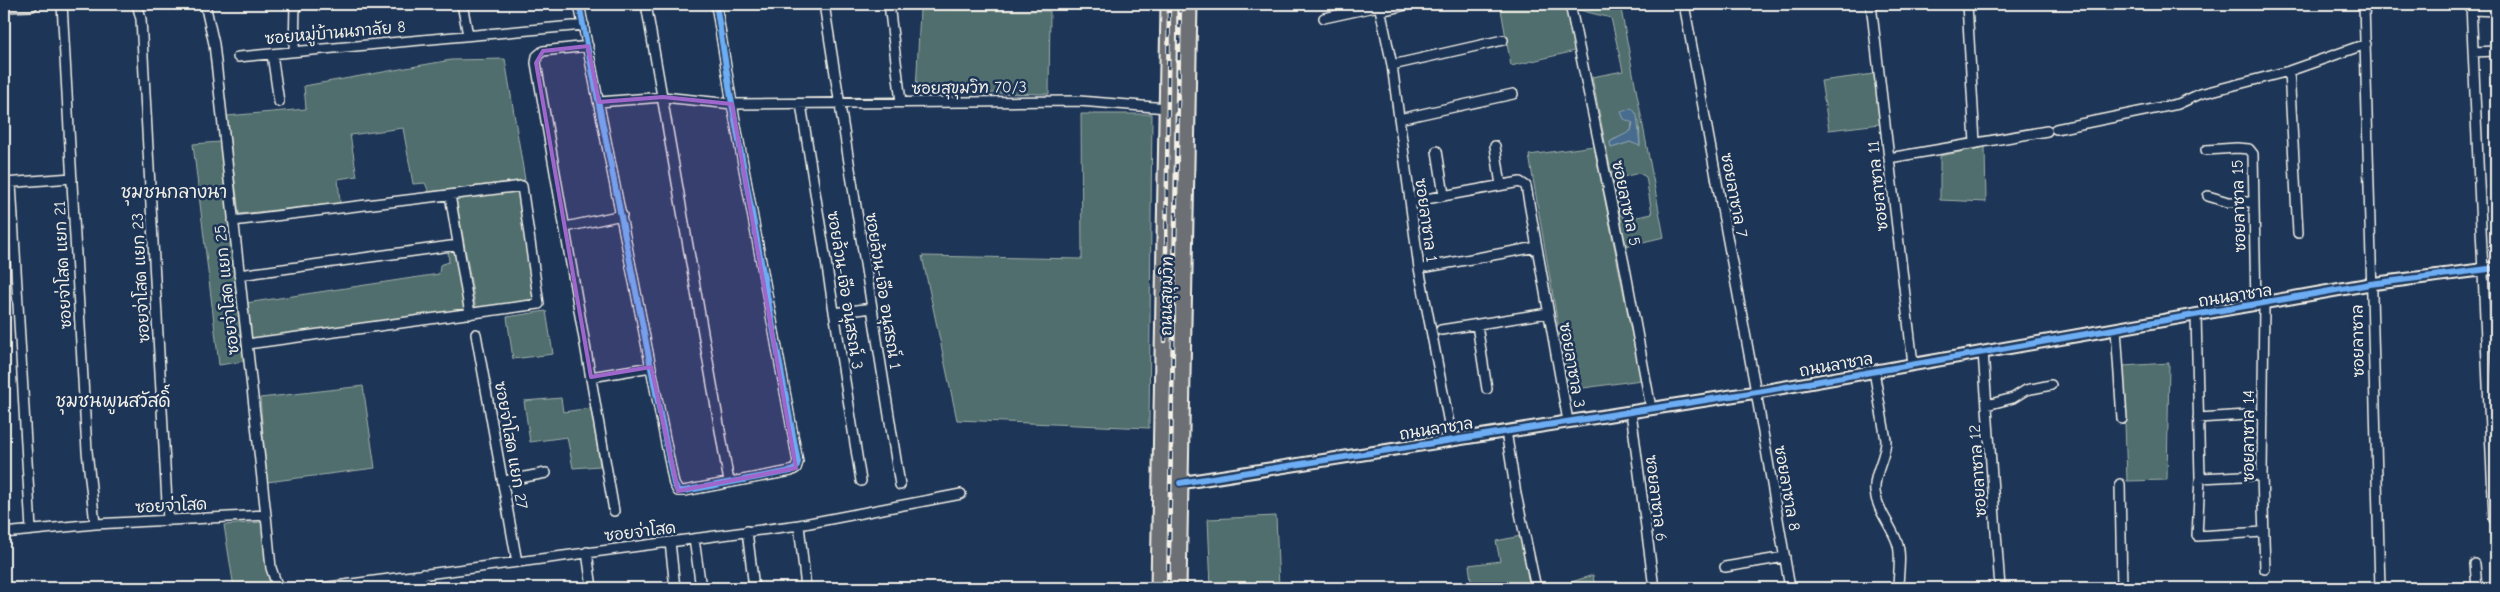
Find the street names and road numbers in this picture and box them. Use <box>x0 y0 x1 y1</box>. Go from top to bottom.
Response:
street label: ซอยหมู่บ้านนภาลัย 8 <box>264 15 407 51</box>
street label: ซอยสุขุมวิท 70/3 <box>911 76 1027 101</box>
street label: ซอยลาซาล 11 <box>1864 140 1892 232</box>
street label: ซอยลาซาล 7 <box>1717 151 1751 239</box>
street label: ซอยลาซาล 5 <box>1608 159 1644 248</box>
street label: ซอยลาซาล 15 <box>2228 159 2250 253</box>
street label: ซอยลาซาล 1 <box>1411 177 1441 263</box>
street label: ซอยจ่าโสด แยก 21 <box>48 200 75 330</box>
street label: ซอยล้วน-เจือ อนุสรณ์ 3 <box>821 209 869 371</box>
street label: ซอยล้วน-เจือ อนุสรณ์ 1 <box>859 211 907 371</box>
street label: ซอยจ่าโสด แยก 23 <box>126 213 153 344</box>
street label: ซอยจ่าโสด แยก 25 <box>208 224 243 356</box>
street label: ถนนสุขุมวิท <box>1155 256 1180 336</box>
street label: ถนนลาซาล <box>2197 281 2273 311</box>
street label: ซอยลาซาล <box>2348 304 2368 378</box>
street label: ซอยลาซาล 3 <box>1556 321 1588 409</box>
street label: ถนนลาซาล <box>1798 350 1874 380</box>
street label: ซอยจ่าโสด แยก 27 <box>491 379 534 511</box>
street label: ซอยลาซาล 14 <box>2240 390 2258 482</box>
street label: ถนนลาซาล <box>1398 414 1474 444</box>
street label: ซอยลาซาล 12 <box>1966 424 1990 518</box>
street label: ซอยลาซาล 8 <box>1771 444 1803 532</box>
street label: ซอยลาซาล 6 <box>1642 454 1670 542</box>
street label: ซอยจ่าโสด <box>135 492 207 517</box>
street label: ซอยจ่าโสด <box>603 516 677 545</box>

